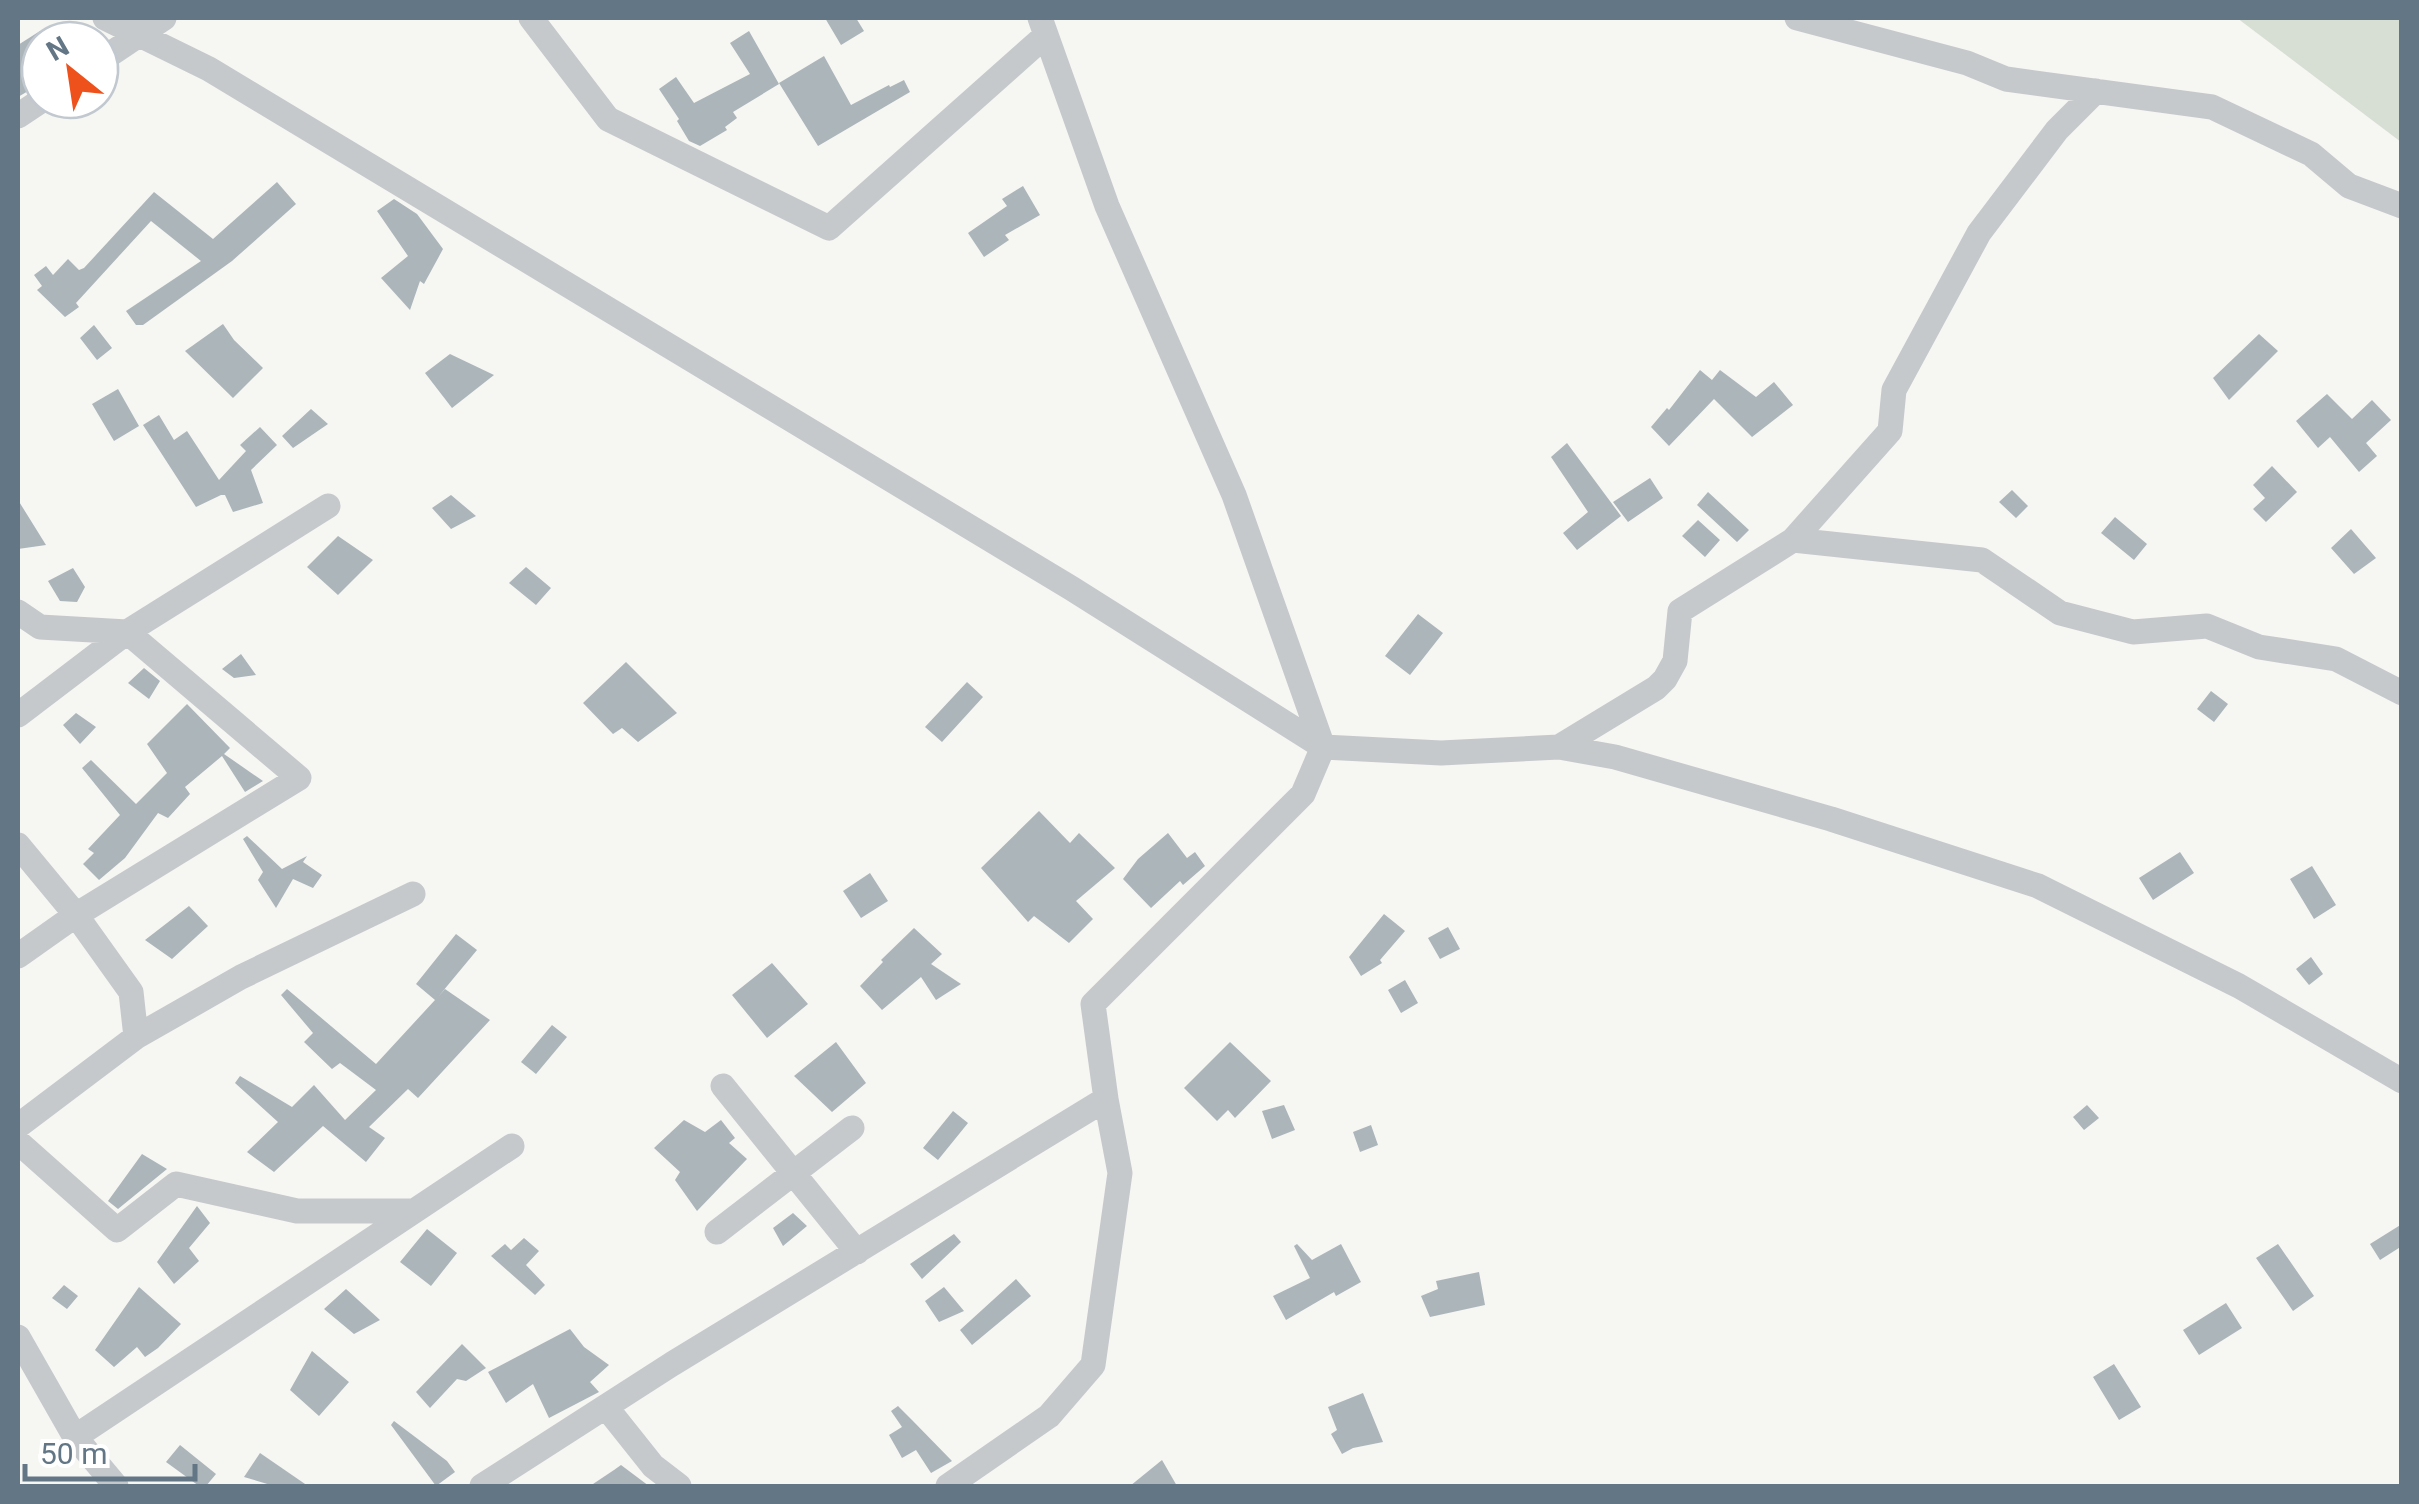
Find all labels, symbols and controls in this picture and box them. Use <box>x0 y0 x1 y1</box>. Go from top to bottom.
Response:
north arrow <box>20 20 120 120</box>
text: N <box>41 30 75 68</box>
scale bar <box>25 1419 195 1481</box>
text: 50 m <box>40 1436 107 1471</box>

